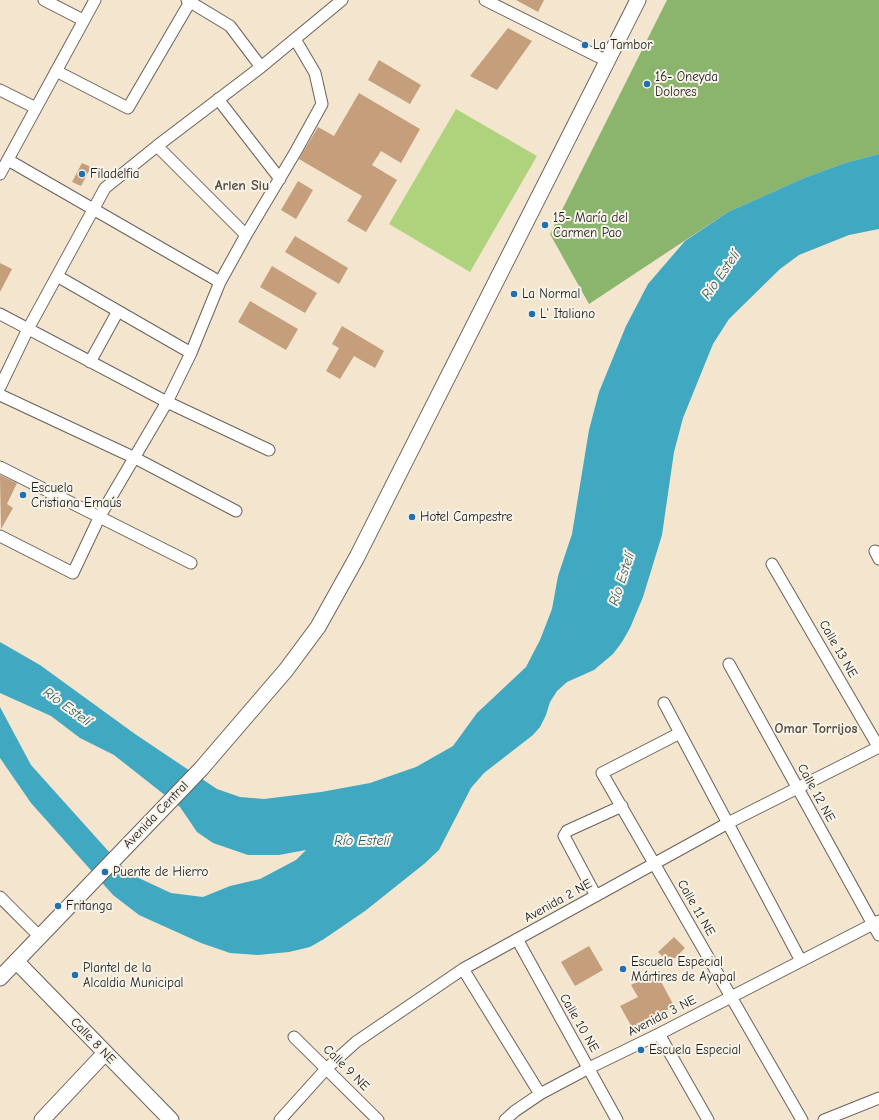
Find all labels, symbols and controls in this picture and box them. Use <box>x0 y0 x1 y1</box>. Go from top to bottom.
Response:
place label: La Tambor <box>593 37 652 53</box>
marker: La Tambor <box>580 40 590 50</box>
place label: 16- Oneyda Dolores <box>655 69 718 100</box>
marker: 16- Oneyda Dolores <box>642 79 652 89</box>
place label: Filadelfia <box>90 166 140 182</box>
marker: Filadelfia <box>77 169 87 179</box>
district label: Arlen Siu <box>215 178 269 194</box>
place label: 15- María del Carmen Pao <box>553 210 628 241</box>
marker: 15- María del Carmen Pao <box>540 220 550 230</box>
water label: Río Estelí <box>698 248 744 302</box>
place label: La Normal <box>522 286 580 302</box>
marker: La Normal <box>509 289 519 299</box>
place label: L' Italiano <box>540 306 595 322</box>
marker: L' Italiano <box>527 309 537 319</box>
place label: Escuela Cristiana Emaús <box>31 480 121 511</box>
marker: Escuela Cristiana Emaús <box>18 490 28 500</box>
place label: Hotel Campestre <box>420 509 513 525</box>
marker: Hotel Campestre <box>407 512 417 522</box>
water label: Río Estelí <box>605 550 639 608</box>
street label: Calle 13 NE <box>815 618 861 680</box>
water label: Río Estelí <box>40 684 94 730</box>
district label: Omar Torrijos <box>775 721 857 737</box>
street label: Calle 12 NE <box>794 761 838 825</box>
street label: Avenida Central <box>120 778 192 852</box>
water label: Río Estelí <box>334 833 390 849</box>
place label: Puente de Hierro <box>113 864 208 880</box>
marker: Puente de Hierro <box>100 867 110 877</box>
street label: Avenida 2 NE <box>521 876 595 926</box>
street label: Calle 11 NE <box>674 877 718 939</box>
place label: Fritanga <box>66 898 112 914</box>
marker: Fritanga <box>53 901 63 911</box>
place label: Escuela Especial Mártires de Ayapal <box>631 954 736 985</box>
place label: Plantel de la Alcaldia Municipal <box>83 960 183 991</box>
marker: Escuela Especial Mártires de Ayapal <box>618 964 628 974</box>
marker: Plantel de la Alcaldia Municipal <box>70 970 80 980</box>
street label: Calle 10 NE <box>556 991 602 1055</box>
street label: Avenida 3 NE <box>625 992 699 1040</box>
street label: Calle 8 NE <box>67 1014 119 1068</box>
street label: Calle 9 NE <box>320 1042 372 1094</box>
place label: Escuela Especial <box>649 1042 741 1058</box>
marker: Escuela Especial <box>636 1045 646 1055</box>

